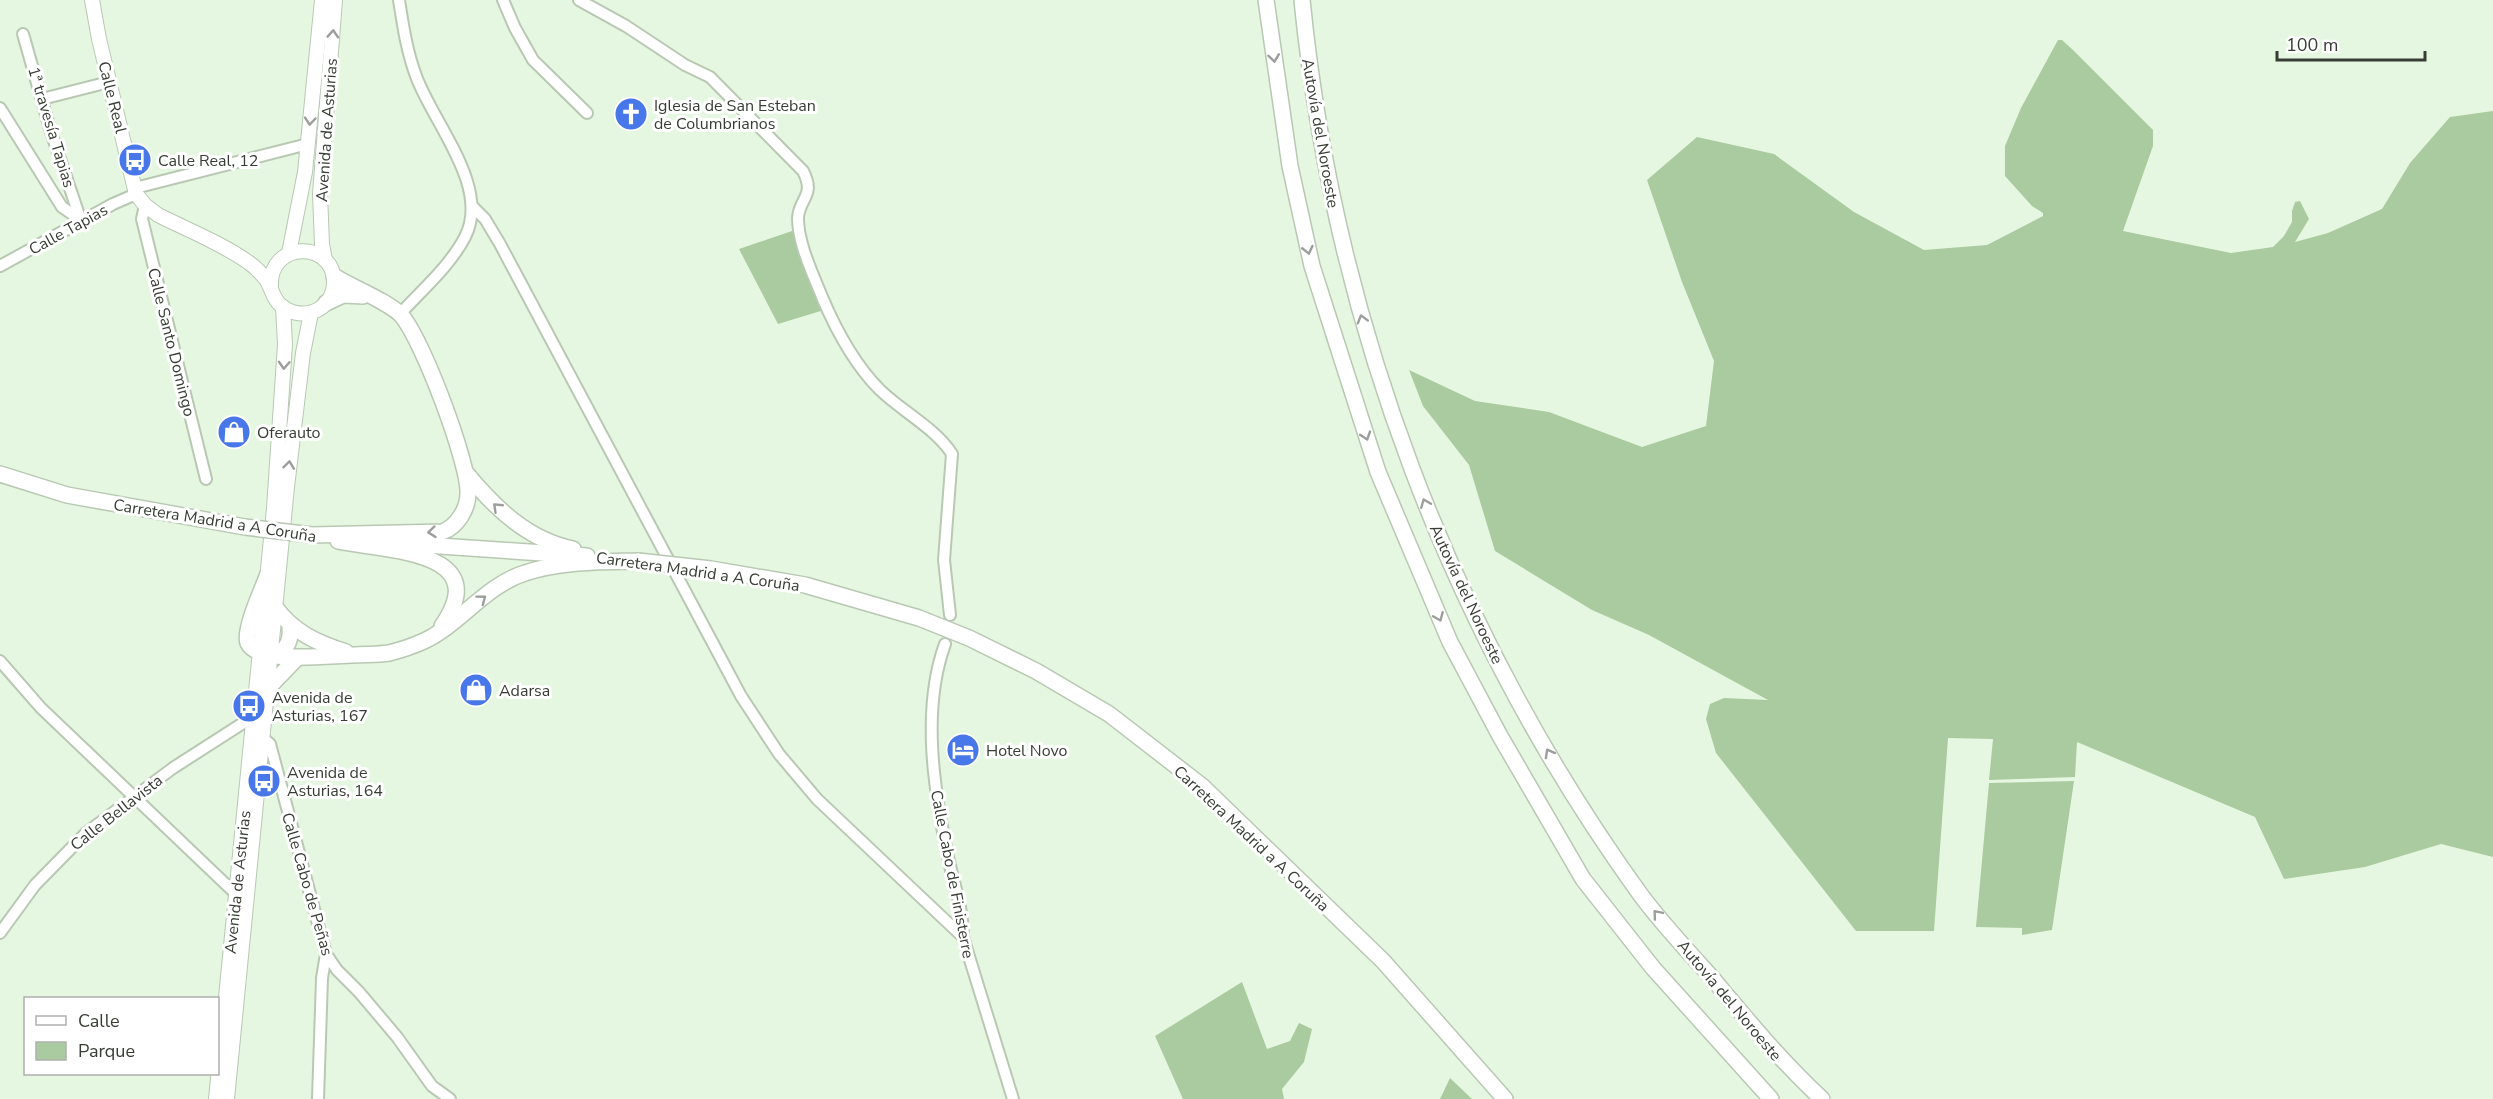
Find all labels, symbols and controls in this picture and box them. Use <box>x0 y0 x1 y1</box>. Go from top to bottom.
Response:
scale bar <box>2277 24 2426 62</box>
one-way arrow <box>326 30 339 39</box>
text: 100 m <box>2286 33 2338 57</box>
one-way arrow <box>1267 53 1279 63</box>
street label: Autovía del Noroeste <box>1296 57 1344 210</box>
street label: Avenida de Asturias <box>311 58 343 203</box>
street label: Calle Real <box>92 59 132 136</box>
street label: 1ª travesía Tapias <box>22 64 80 190</box>
place label: Iglesia de San Esteban de Columbrianos <box>654 95 816 135</box>
church icon: Iglesia de San Esteban de Columbrianos <box>613 96 649 132</box>
one-way arrow <box>304 116 317 126</box>
bus stop icon: Calle Real, 12 <box>117 142 153 178</box>
place label: Calle Real, 12 <box>158 150 258 172</box>
street label: Calle Tapias <box>25 199 112 261</box>
one-way arrow <box>1301 245 1314 255</box>
street label: Calle Santo Domingo <box>142 266 200 419</box>
one-way arrow <box>1357 314 1369 324</box>
one-way arrow <box>277 361 290 370</box>
shop icon: Oferauto <box>216 414 252 450</box>
place label: Oferauto <box>257 422 321 444</box>
one-way arrow <box>1359 430 1371 441</box>
one-way arrow <box>283 460 295 469</box>
street label: Carretera Madrid a A Coruña <box>112 494 318 548</box>
one-way arrow <box>1420 498 1432 509</box>
one-way arrow <box>493 503 503 514</box>
street label: Autovía del Noroeste <box>1424 521 1508 668</box>
one-way arrow <box>428 526 437 538</box>
street label: Carretera Madrid a A Coruña <box>595 547 801 597</box>
one-way arrow <box>475 595 486 606</box>
one-way arrow <box>1432 610 1444 621</box>
shop icon: Adarsa <box>458 672 494 708</box>
place label: Adarsa <box>499 680 550 702</box>
place label: Avenida de Asturias, 167 <box>272 687 368 727</box>
bus stop icon: Avenida de Asturias, 167 <box>231 688 267 724</box>
hotel icon: Hotel Novo <box>945 732 981 768</box>
place label: Hotel Novo <box>986 740 1068 762</box>
one-way arrow <box>1545 749 1556 759</box>
street label: Carretera Madrid a A Coruña <box>1169 761 1334 917</box>
place label: Avenida de Asturias, 164 <box>287 762 383 802</box>
bus stop icon: Avenida de Asturias, 164 <box>246 763 282 799</box>
street label: Calle Bellavista <box>66 770 167 856</box>
street label: Calle Cabo de Finisterre <box>925 788 979 960</box>
street label: Avenida de Asturias <box>220 809 256 955</box>
street label: Calle Cabo de Peñas <box>276 810 338 958</box>
one-way arrow <box>1653 910 1664 921</box>
street label: Autovía del Noroeste <box>1672 936 1786 1066</box>
legend <box>24 997 219 1075</box>
text: Calle <box>78 1009 120 1033</box>
text: Parque <box>78 1039 135 1063</box>

